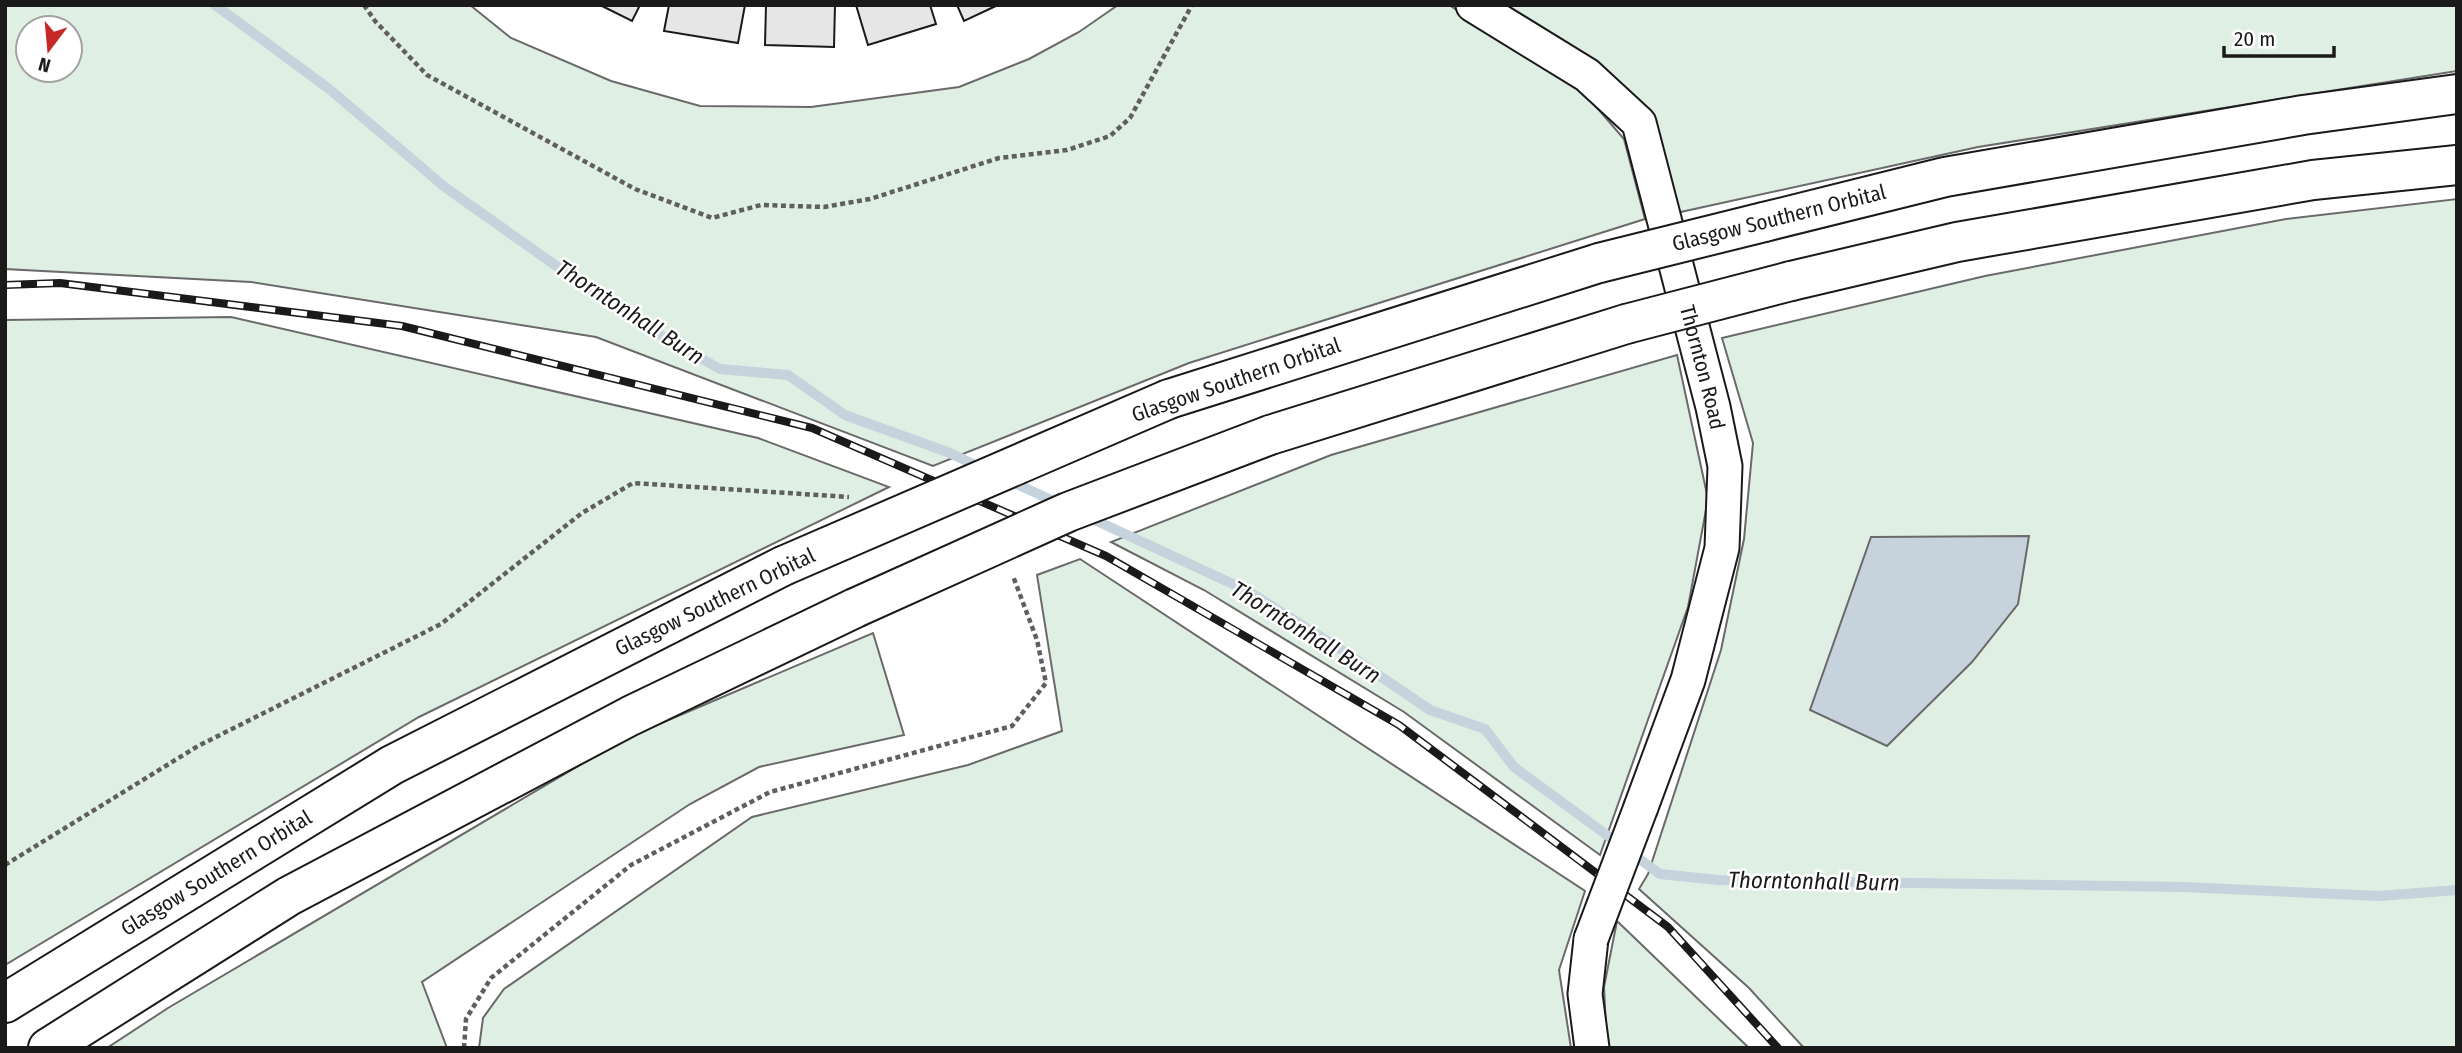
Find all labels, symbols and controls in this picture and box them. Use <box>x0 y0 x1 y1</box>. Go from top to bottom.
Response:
north arrow <box>14 14 84 84</box>
scale bar <box>2224 14 2334 58</box>
text: 20 m <box>2234 26 2275 52</box>
text: N <box>36 52 53 77</box>
street label: Glasgow Southern Orbital <box>1669 179 1889 257</box>
water label: Thorntonhall Burn <box>550 254 710 370</box>
street label: Thornton Road <box>1674 302 1730 432</box>
street label: Glasgow Southern Orbital <box>1128 332 1344 428</box>
street label: Glasgow Southern Orbital <box>611 542 820 662</box>
water label: Thorntonhall Burn <box>1226 575 1386 689</box>
street label: Glasgow Southern Orbital <box>116 804 317 942</box>
water label: Thorntonhall Burn <box>1728 866 1900 896</box>

